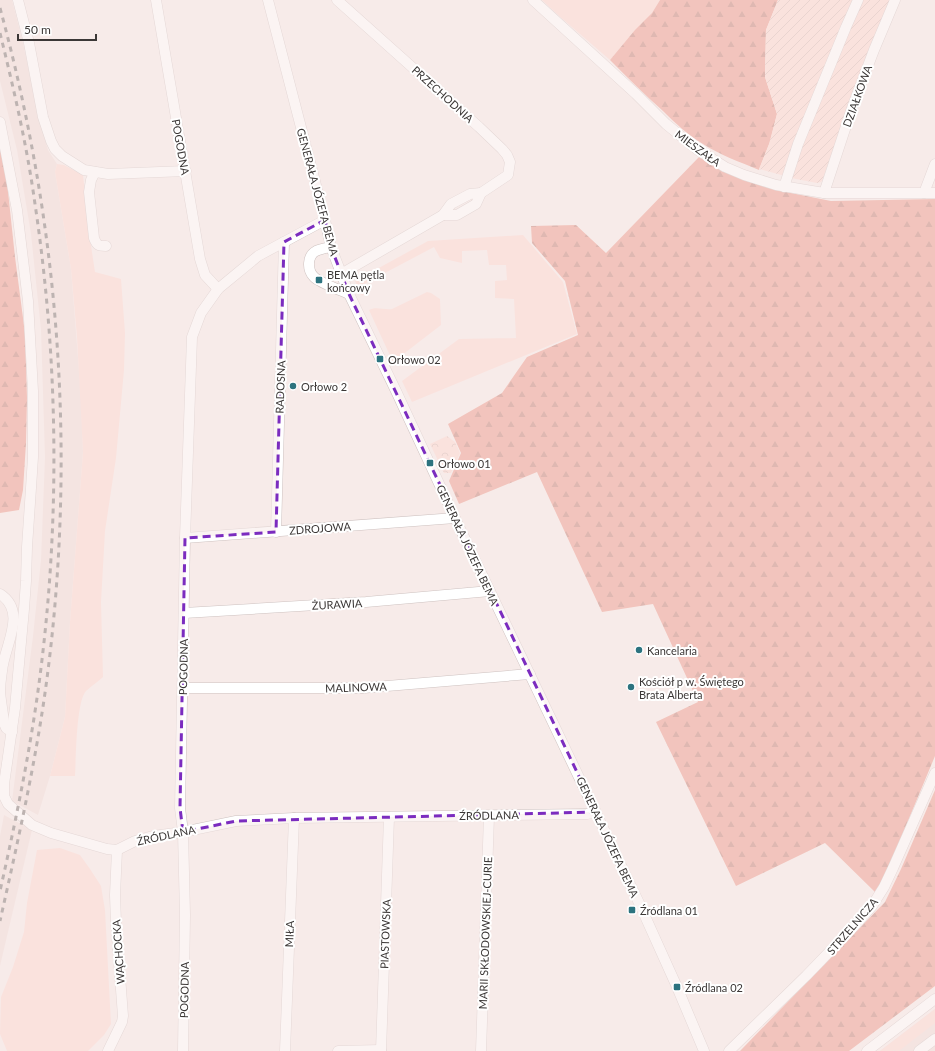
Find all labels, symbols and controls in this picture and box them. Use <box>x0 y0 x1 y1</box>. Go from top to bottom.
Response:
scale bar <box>18 16 96 42</box>
text: 50 m <box>24 22 51 37</box>
street label: PRZECHODNIA <box>410 63 477 125</box>
street label: DZIAŁKOWA <box>840 63 874 129</box>
street label: POGODNA <box>170 118 192 176</box>
street label: GENERAŁA JÓZEFA BEMA <box>295 127 341 258</box>
street label: MIESZAŁA <box>673 127 724 169</box>
place label: BEMA pętla końcowy <box>327 268 385 294</box>
marker: BEMA pętla końcowy <box>314 275 324 285</box>
place label: Orłowo 02 <box>388 353 441 366</box>
marker: Orłowo 02 <box>375 354 385 364</box>
street label: RADOSNA <box>273 360 287 414</box>
place label: Orłowo 2 <box>301 380 347 393</box>
marker: Orłowo 2 <box>288 381 298 391</box>
place label: Orłowo 01 <box>438 457 491 470</box>
marker: Orłowo 01 <box>425 458 435 468</box>
street label: GENERAŁA JÓZEFA BEMA <box>434 483 502 608</box>
street label: ZDROJOWA <box>289 519 352 537</box>
street label: ŻURAWIA <box>311 596 363 612</box>
street label: POGODNA <box>176 638 190 695</box>
place label: Kancelaria <box>647 644 697 657</box>
marker: Kancelaria <box>634 645 644 655</box>
place label: Kościół p w. Świętego Brata Alberta <box>639 675 744 701</box>
street label: MALINOWA <box>325 679 388 695</box>
marker: Kościół p w. Świętego Brata Alberta <box>626 682 636 692</box>
street label: GENERAŁA JÓZEFA BEMA <box>574 775 642 900</box>
street label: ŹRÓDLANA <box>459 808 519 822</box>
street label: ŹRÓDLANA <box>136 822 197 848</box>
street label: MARII SKŁODOWSKIEJ-CURIE <box>476 857 494 1009</box>
street label: STRZELNICZA <box>824 895 881 957</box>
street label: PIASTOWSKA <box>377 898 393 969</box>
place label: Źródlana 01 <box>640 904 698 917</box>
marker: Źródlana 01 <box>627 905 637 915</box>
street label: WĄCHOCKA <box>109 919 127 985</box>
street label: MIŁA <box>282 920 296 948</box>
street label: POGODNA <box>177 961 191 1018</box>
place label: Źródlana 02 <box>685 981 743 994</box>
marker: Źródlana 02 <box>672 982 682 992</box>

